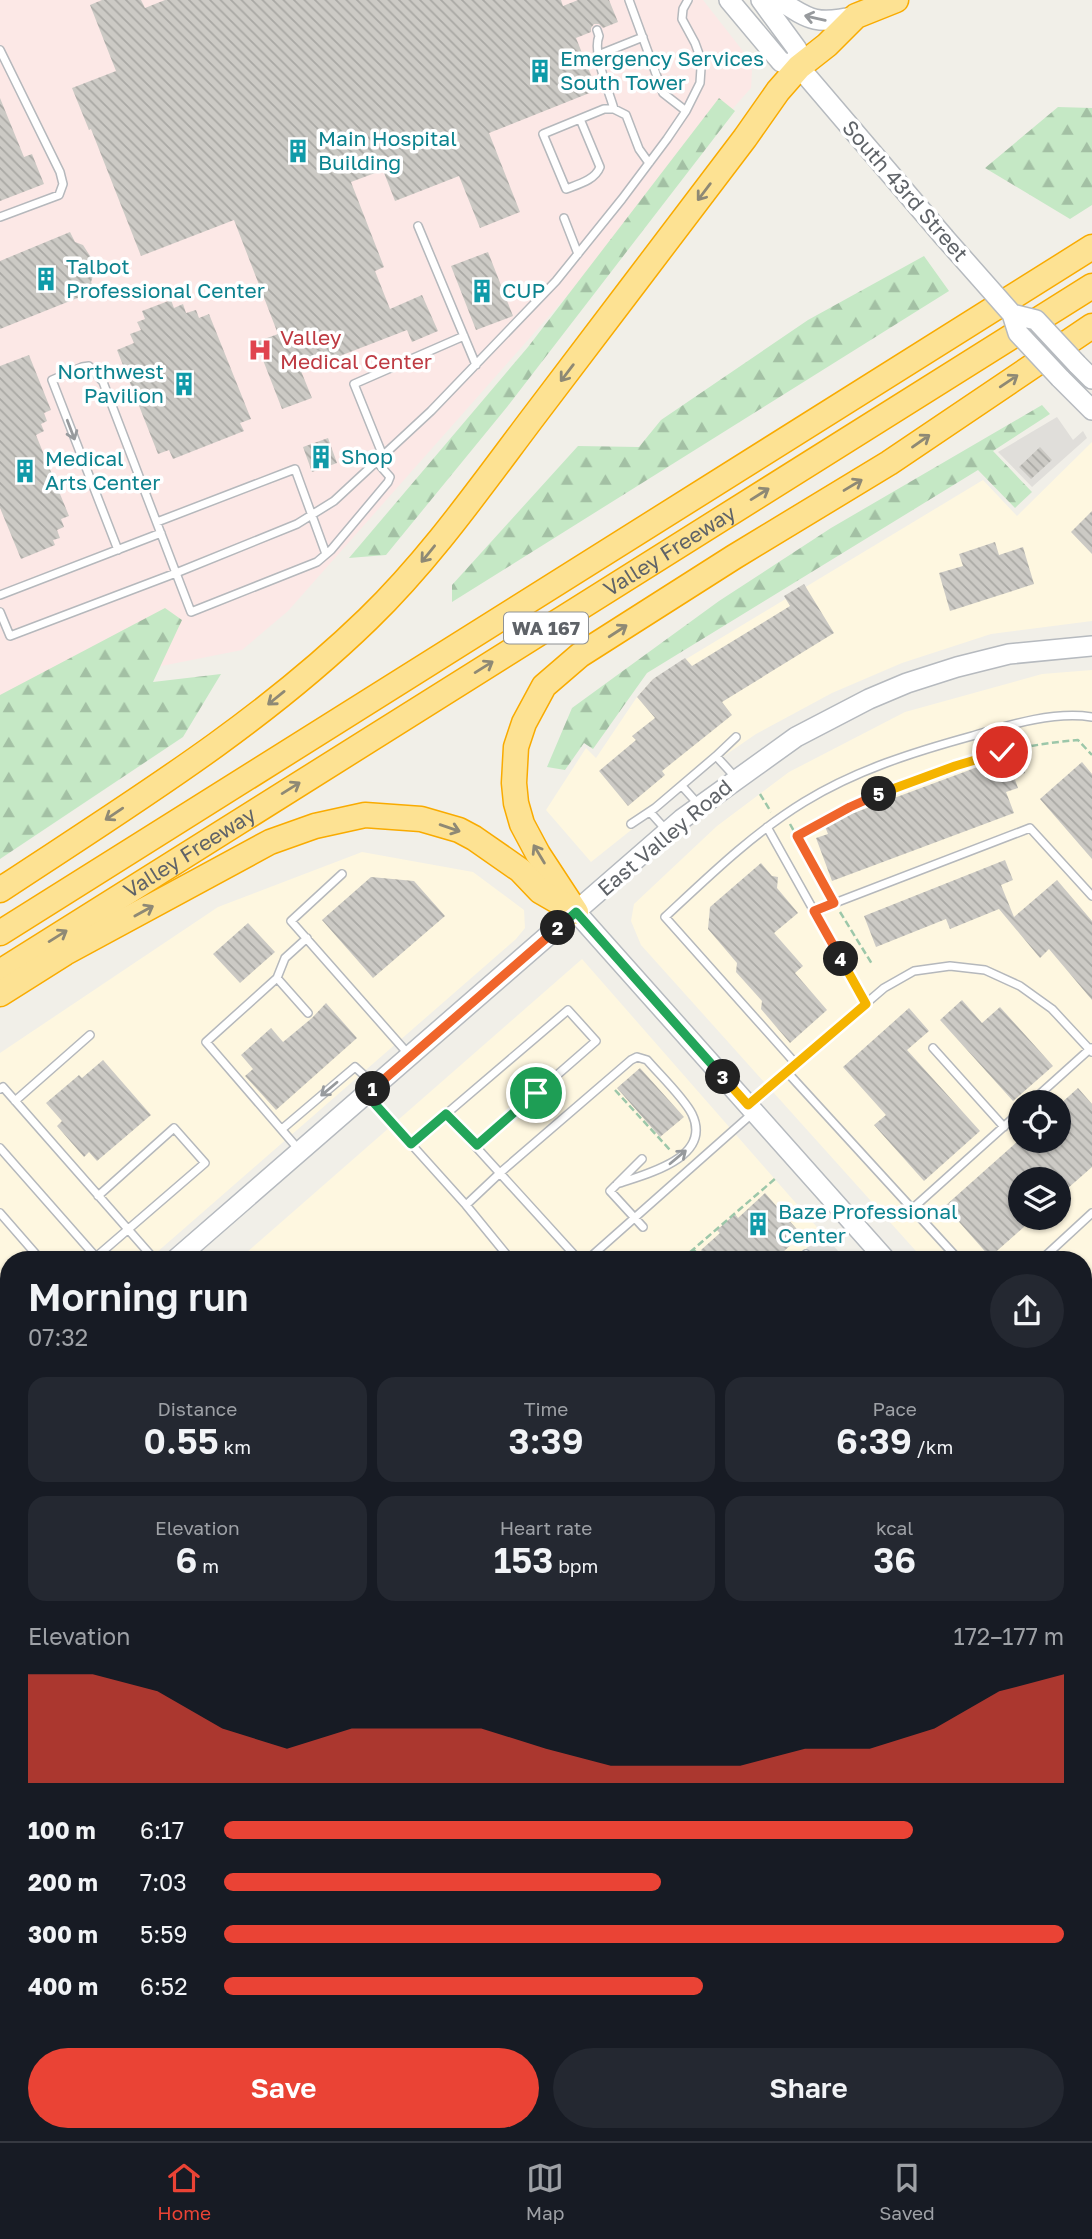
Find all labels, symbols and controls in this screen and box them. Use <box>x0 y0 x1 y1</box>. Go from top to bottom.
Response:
one-way arrow <box>805 11 827 24</box>
place label: Emergency Services South Tower <box>560 45 764 95</box>
building icon: Emergency Services South Tower <box>526 57 554 85</box>
street label: South 43rd Street <box>837 114 974 266</box>
place label: Main Hospital Building <box>318 125 457 175</box>
building icon: Main Hospital Building <box>284 137 312 165</box>
one-way arrow <box>697 182 712 201</box>
place label: Talbot Professional Center <box>66 253 265 303</box>
building icon: Talbot Professional Center <box>32 265 60 293</box>
building icon: CUP <box>468 277 496 305</box>
place label: CUP <box>502 277 545 303</box>
place label: Valley Medical Center <box>280 324 432 374</box>
hospital icon: Valley Medical Center <box>246 336 274 364</box>
place label: Northwest Pavilion <box>57 358 164 408</box>
one-way arrow <box>559 364 574 382</box>
building icon: Northwest Pavilion <box>170 370 198 398</box>
one-way arrow <box>999 374 1018 388</box>
one-way arrow <box>66 418 79 440</box>
one-way arrow <box>911 434 930 448</box>
building icon: Shop <box>307 443 335 471</box>
place label: Shop <box>341 443 393 469</box>
place label: Medical Arts Center <box>45 445 160 495</box>
building icon: Medical Arts Center <box>11 457 39 485</box>
one-way arrow <box>842 478 862 492</box>
one-way arrow <box>749 487 769 501</box>
street label: Valley Freeway <box>598 499 740 602</box>
one-way arrow <box>420 544 436 562</box>
road number: WA 167 <box>504 612 588 643</box>
one-way arrow <box>608 624 627 639</box>
one-way arrow <box>474 660 493 675</box>
one-way arrow <box>268 690 286 706</box>
pin <box>972 722 1032 782</box>
icon: check <box>983 733 1021 771</box>
street label: East Valley Road <box>592 773 737 901</box>
pin: 5 <box>862 776 896 812</box>
one-way arrow <box>281 780 301 794</box>
text: 5 <box>873 782 884 805</box>
street label: Valley Freeway <box>118 801 260 903</box>
one-way arrow <box>105 807 124 821</box>
one-way arrow <box>438 823 460 835</box>
one-way arrow <box>532 845 546 865</box>
one-way arrow <box>133 904 153 918</box>
pin: 2 <box>540 911 576 946</box>
text: 2 <box>552 916 563 939</box>
one-way arrow <box>47 928 67 942</box>
pin: 4 <box>824 942 858 976</box>
text: 4 <box>835 947 846 970</box>
pin: 3 <box>706 1060 740 1094</box>
pin <box>506 1063 566 1123</box>
text: 3 <box>717 1065 728 1088</box>
pin: 1 <box>356 1072 390 1106</box>
icon: arrive <box>517 1074 555 1112</box>
text: 1 <box>368 1077 377 1100</box>
one-way arrow <box>320 1081 338 1097</box>
map controls <box>1008 1090 1071 1230</box>
button: locate <box>1008 1090 1071 1153</box>
one-way arrow <box>669 1149 687 1165</box>
button: layers <box>1008 1167 1071 1230</box>
place label: Baze Professional Center <box>778 1198 958 1248</box>
building icon: Baze Professional Center <box>744 1210 772 1238</box>
text: Morning run <box>28 1274 249 1319</box>
button: share <box>990 1274 1064 1348</box>
text: 07:32 <box>28 1323 88 1351</box>
text: Distance <box>157 1397 237 1420</box>
text: Time <box>524 1397 568 1420</box>
text: Pace <box>872 1397 917 1420</box>
text: 0.55 <box>144 1420 219 1462</box>
text: 3:39 <box>509 1420 583 1462</box>
text: 6:39 <box>836 1420 912 1462</box>
text: km <box>219 1435 251 1458</box>
text: /km <box>912 1435 953 1458</box>
text: Elevation <box>155 1516 240 1539</box>
text: Heart rate <box>500 1516 592 1539</box>
text: kcal <box>876 1516 913 1539</box>
text: 6 <box>176 1539 197 1581</box>
text: 153 <box>494 1539 553 1581</box>
text: 36 <box>873 1539 916 1581</box>
text: m <box>197 1554 219 1577</box>
text: bpm <box>553 1554 598 1577</box>
text: Elevation <box>28 1622 130 1650</box>
text: 172–177 m <box>953 1622 1064 1650</box>
text: 100 m <box>28 1816 96 1844</box>
text: 6:17 <box>140 1816 184 1844</box>
text: 200 m <box>28 1868 98 1896</box>
text: 7:03 <box>140 1868 187 1896</box>
text: 300 m <box>28 1920 98 1948</box>
text: 5:59 <box>140 1920 188 1948</box>
text: 400 m <box>28 1972 98 2000</box>
text: 6:52 <box>140 1972 188 2000</box>
button: Save <box>28 2048 539 2128</box>
button: Share <box>553 2048 1064 2128</box>
tab: Home <box>157 2159 211 2224</box>
tab: Map <box>526 2159 564 2224</box>
tab: Saved <box>879 2159 935 2224</box>

